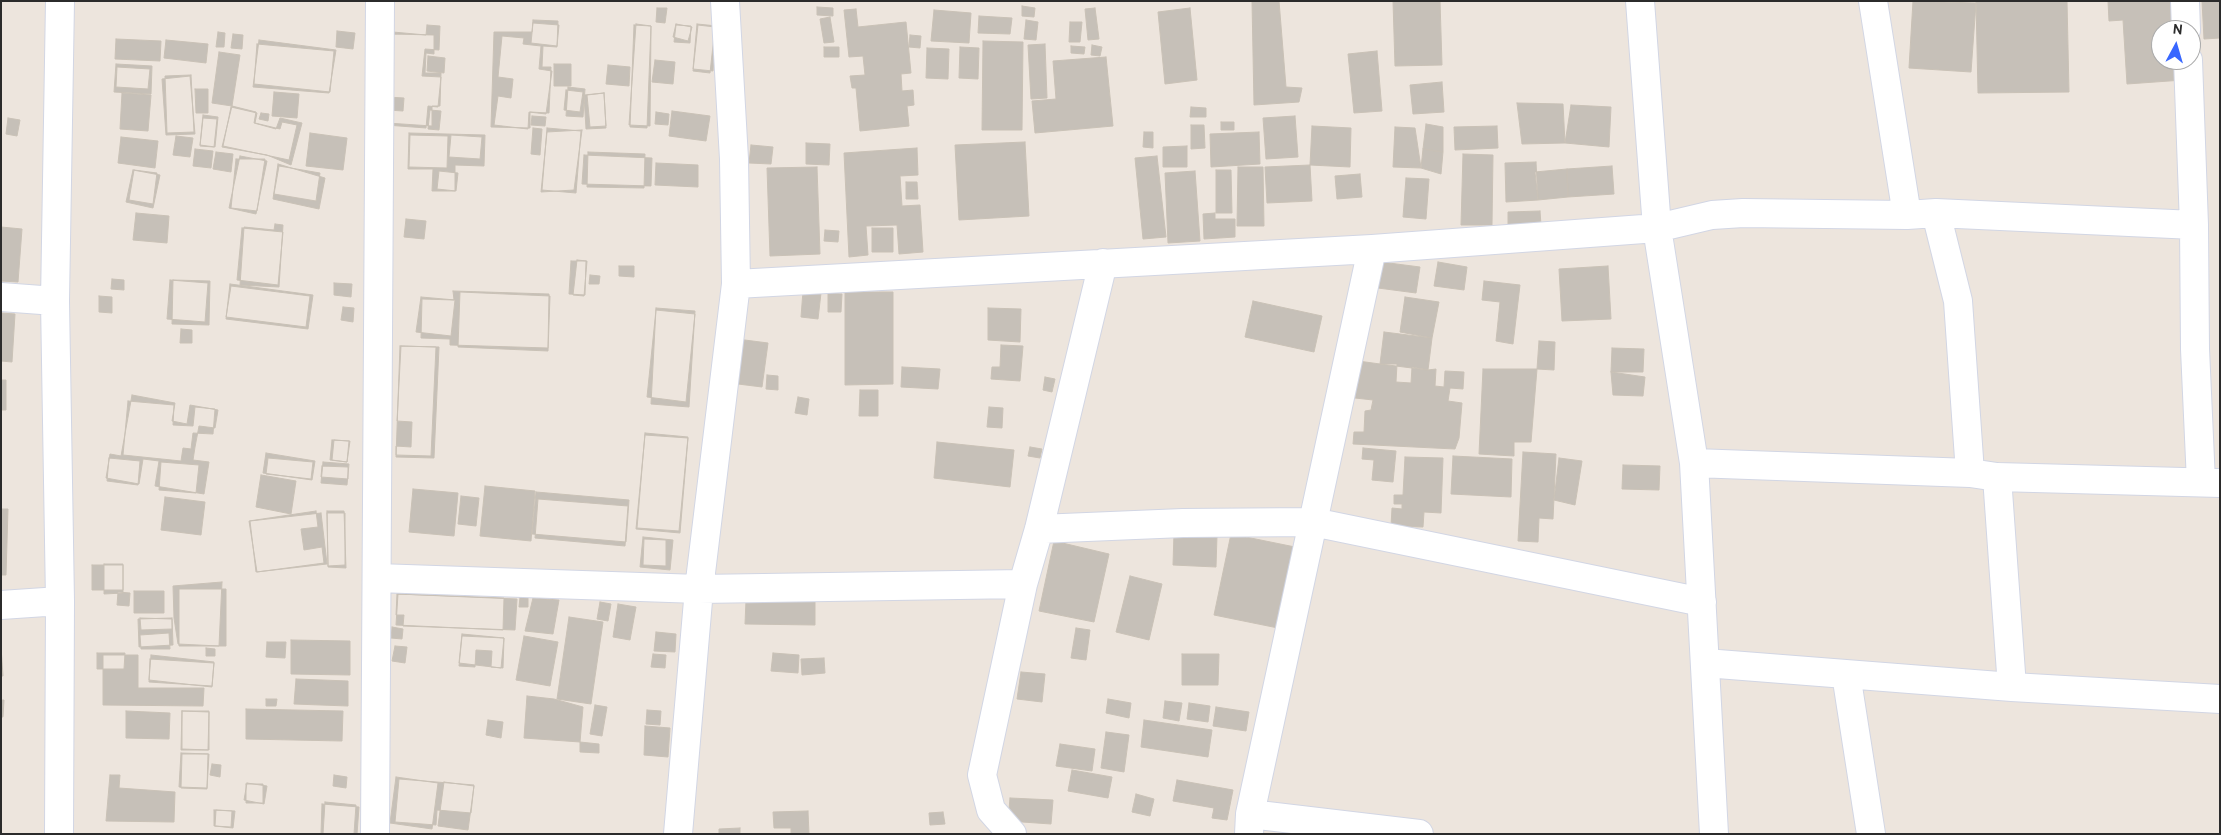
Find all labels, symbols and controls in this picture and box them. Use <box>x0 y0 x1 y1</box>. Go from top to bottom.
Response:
north arrow <box>2151 20 2201 70</box>
text: N <box>2172 22 2183 40</box>

